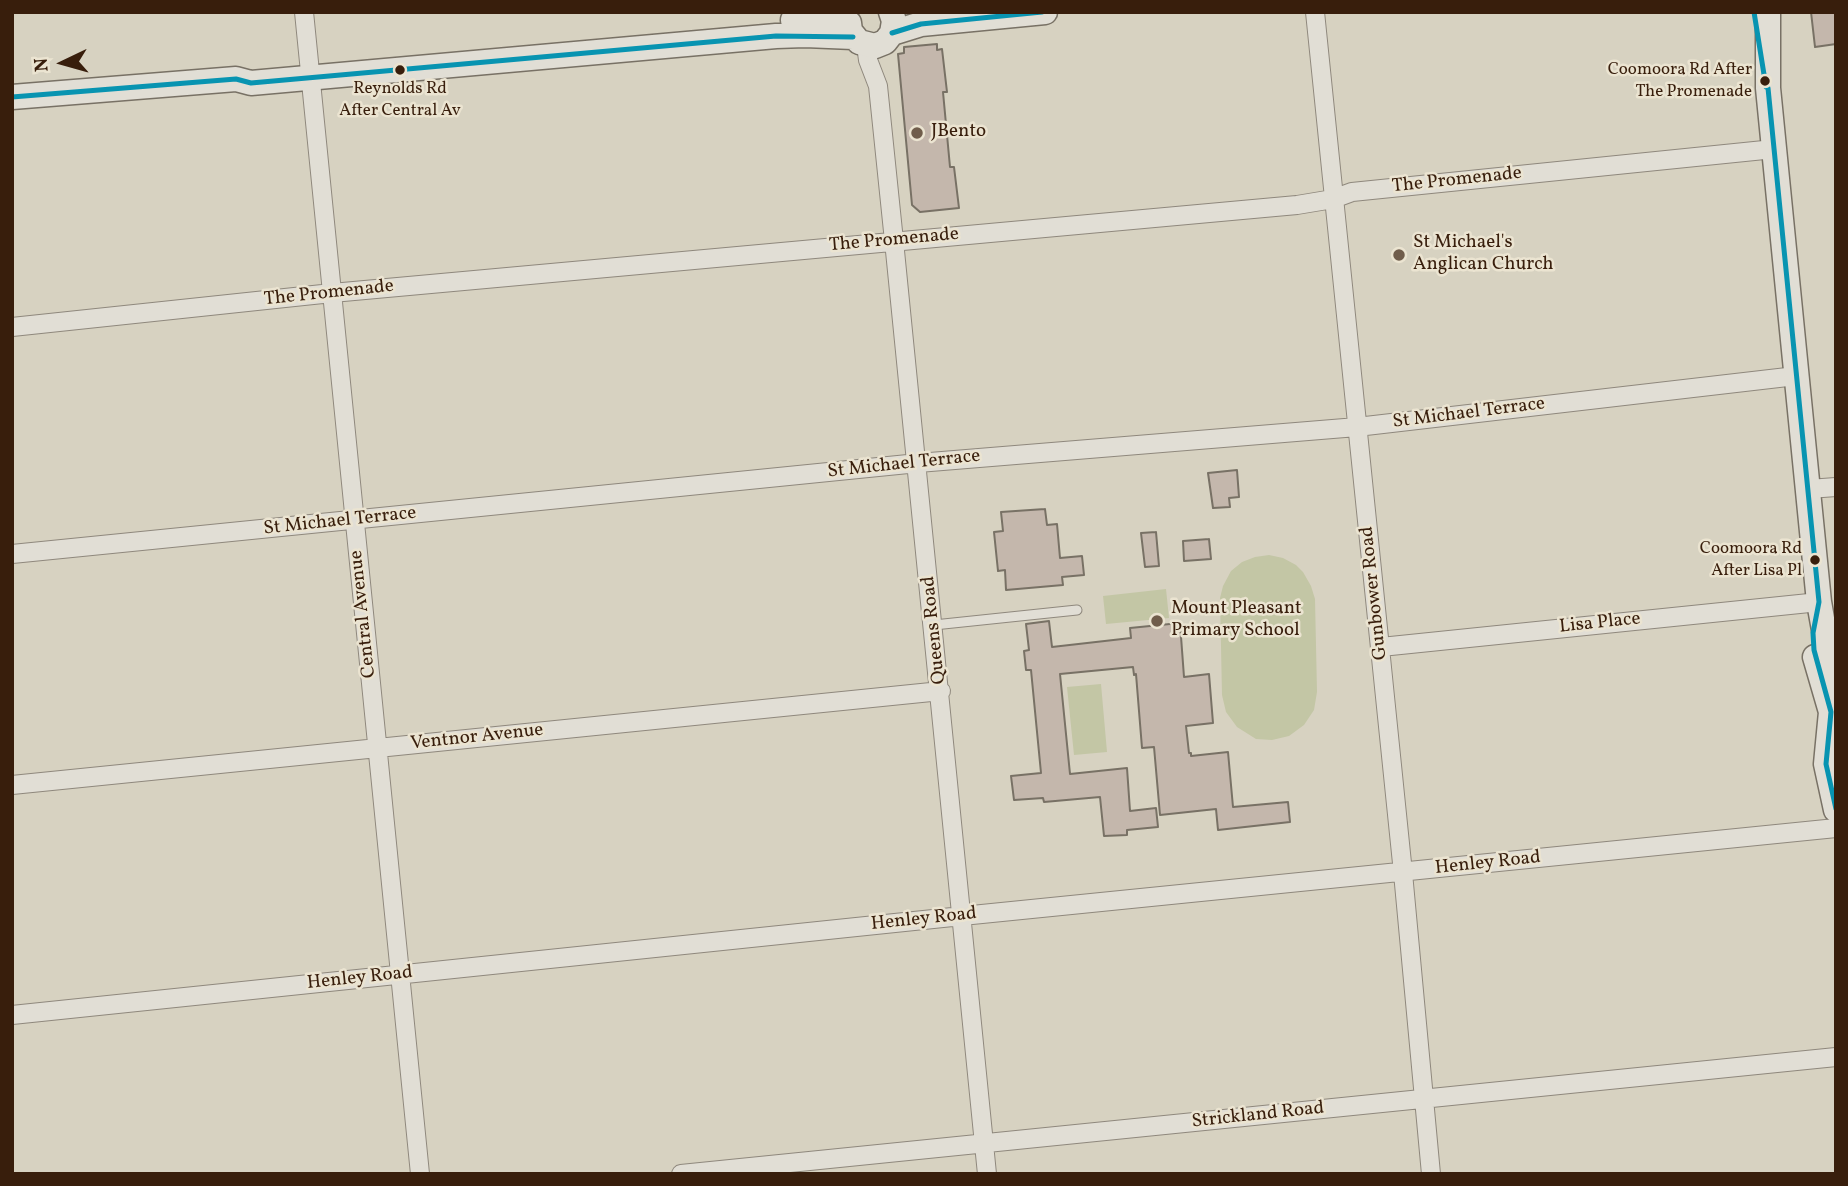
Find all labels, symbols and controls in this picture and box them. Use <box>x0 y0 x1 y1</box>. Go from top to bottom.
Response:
north arrow <box>28 28 98 98</box>
text: N <box>29 57 56 73</box>
place label: Coomoora Rd After The Promenade <box>1608 61 1752 101</box>
marker: Reynolds Rd After Central Av <box>393 63 407 77</box>
marker: Coomoora Rd After The Promenade <box>1758 74 1772 88</box>
place label: Reynolds Rd After Central Av <box>339 80 461 120</box>
place label: JBento <box>931 122 986 144</box>
marker: JBento <box>909 125 925 141</box>
street label: The Promenade <box>1391 163 1523 199</box>
street label: The Promenade <box>828 224 960 258</box>
place label: St Michael's Anglican Church <box>1413 233 1554 277</box>
marker: St Michael's Anglican Church <box>1391 247 1407 263</box>
street label: The Promenade <box>263 276 395 312</box>
street label: St Michael Terrace <box>1392 393 1546 435</box>
street label: St Michael Terrace <box>827 446 981 484</box>
street label: St Michael Terrace <box>263 503 417 541</box>
street label: Gunbower Road <box>1357 525 1393 661</box>
place label: Coomoora Rd After Lisa Pl <box>1700 540 1802 580</box>
street label: Central Avenue <box>346 549 382 679</box>
marker: Coomoora Rd After Lisa Pl <box>1808 553 1822 567</box>
street label: Queens Road <box>918 575 952 685</box>
place label: Mount Pleasant Primary School <box>1171 599 1302 643</box>
street label: Lisa Place <box>1558 608 1642 640</box>
marker: Mount Pleasant Primary School <box>1149 613 1165 629</box>
street label: Ventnor Avenue <box>409 720 545 756</box>
street label: Henley Road <box>1434 847 1542 881</box>
street label: Henley Road <box>870 903 978 937</box>
street label: Henley Road <box>306 962 414 996</box>
street label: Strickland Road <box>1191 1098 1325 1134</box>

